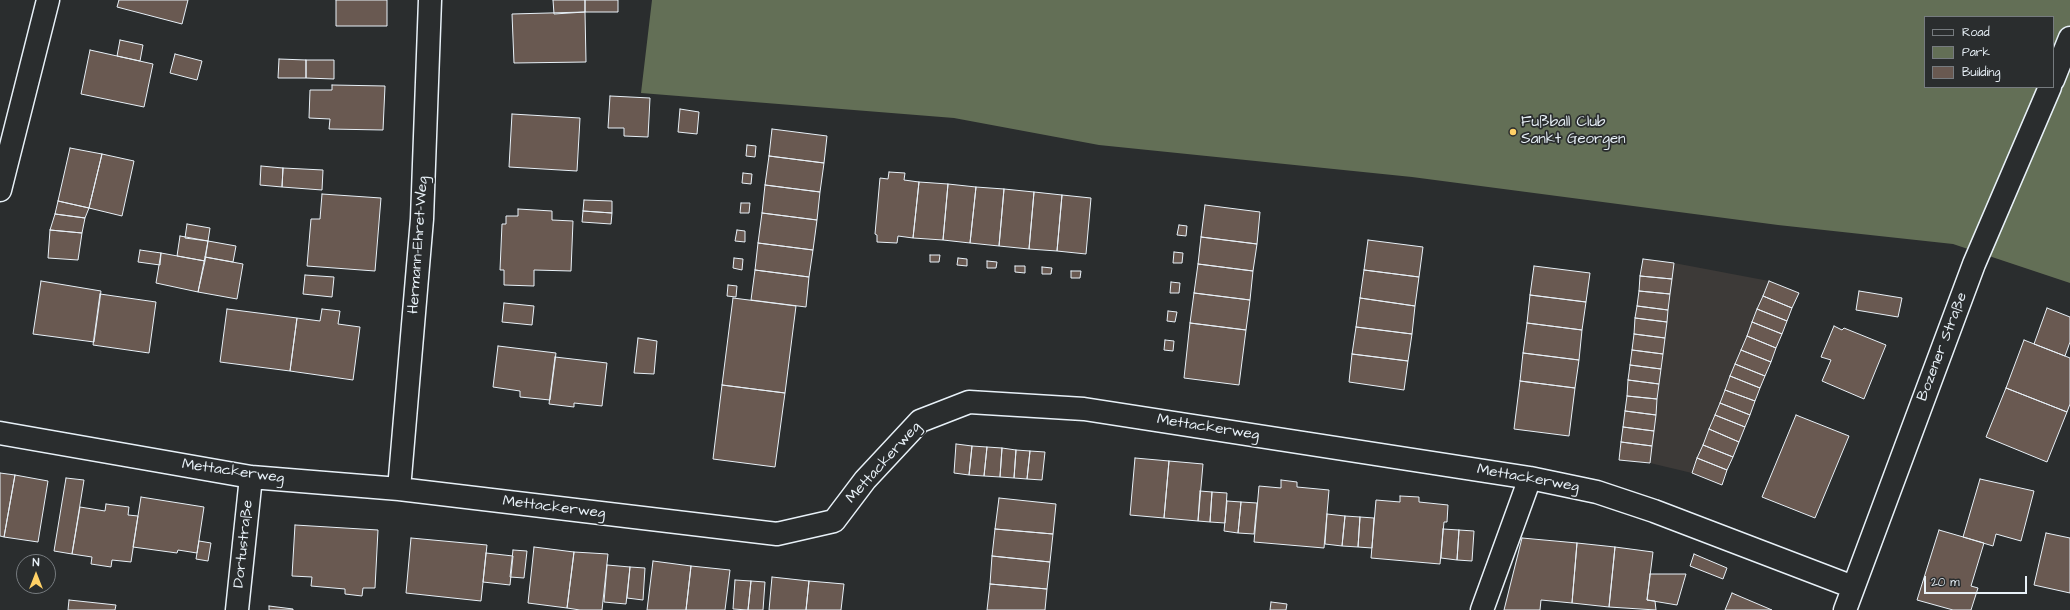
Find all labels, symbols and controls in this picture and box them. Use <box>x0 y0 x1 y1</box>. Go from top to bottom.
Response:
legend <box>1924 16 2054 88</box>
text: Road <box>1962 24 1990 41</box>
text: Park <box>1962 44 1990 61</box>
text: Building <box>1962 64 2000 81</box>
place label: Fußball Club Sankt Georgen <box>1521 114 1626 149</box>
marker: Fußball Club Sankt Georgen <box>1508 127 1518 137</box>
street label: Hermann-Ehret-Weg <box>405 176 433 314</box>
street label: Bozener Straße <box>1914 290 1972 404</box>
street label: Mettackerweg <box>1156 411 1260 445</box>
street label: Mettackerweg <box>843 419 925 507</box>
street label: Mettackerweg <box>181 456 285 488</box>
street label: Mettackerweg <box>1476 461 1580 497</box>
street label: Mettackerweg <box>502 493 606 523</box>
street label: Dortustraße <box>230 499 258 589</box>
north arrow <box>16 554 56 594</box>
text: N <box>33 555 39 570</box>
scale bar <box>1926 568 2029 594</box>
text: 20 m <box>1931 574 1960 591</box>

